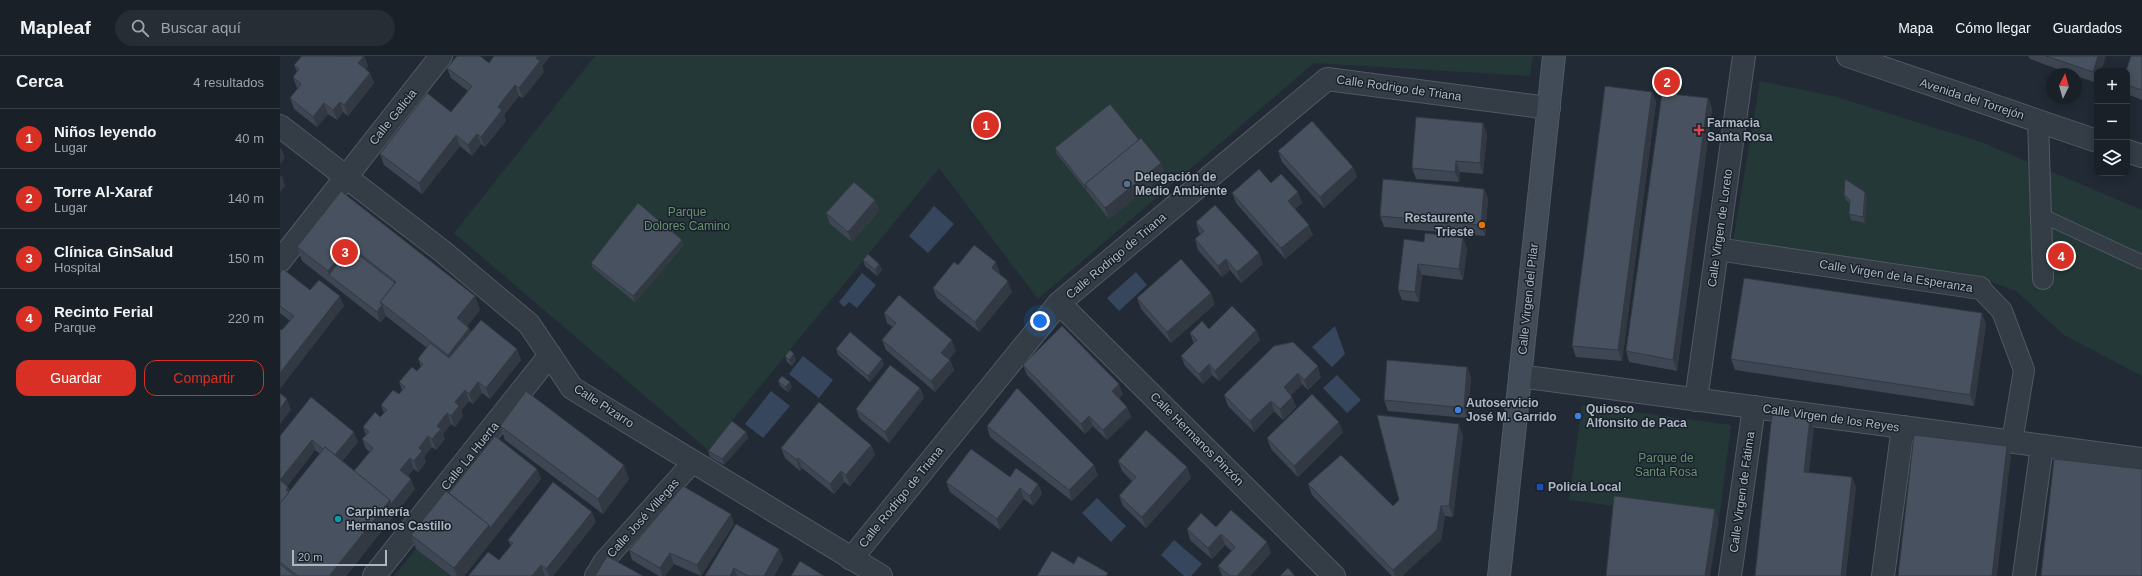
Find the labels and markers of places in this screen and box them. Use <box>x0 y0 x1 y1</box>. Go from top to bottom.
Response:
pin: 2 <box>1654 67 1680 97</box>
pin: 1 <box>973 110 999 140</box>
place label: Farmacia Santa Rosa <box>1707 116 1773 144</box>
marker: Farmacia Santa Rosa <box>1694 125 1704 135</box>
place label: Delegación de Medio Ambiente <box>1135 170 1228 198</box>
marker: Delegación de Medio Ambiente <box>1122 179 1132 189</box>
place label: Restaurente Trieste <box>1405 211 1474 239</box>
marker: Restaurente Trieste <box>1477 220 1487 230</box>
pin: 3 <box>332 237 358 267</box>
pin: 4 <box>2048 241 2074 271</box>
place label: Autoservicio José M. Garrido <box>1466 396 1557 424</box>
place label: Quiosco Alfonsito de Paca <box>1586 402 1687 430</box>
marker: Autoservicio José M. Garrido <box>1453 405 1463 415</box>
marker: Quiosco Alfonsito de Paca <box>1573 411 1583 421</box>
place label: Policía Local <box>1548 480 1621 494</box>
marker: Policía Local <box>1535 482 1545 492</box>
place label: Carpintería Hermanos Castillo <box>346 505 451 533</box>
marker: Carpintería Hermanos Castillo <box>333 514 343 524</box>

